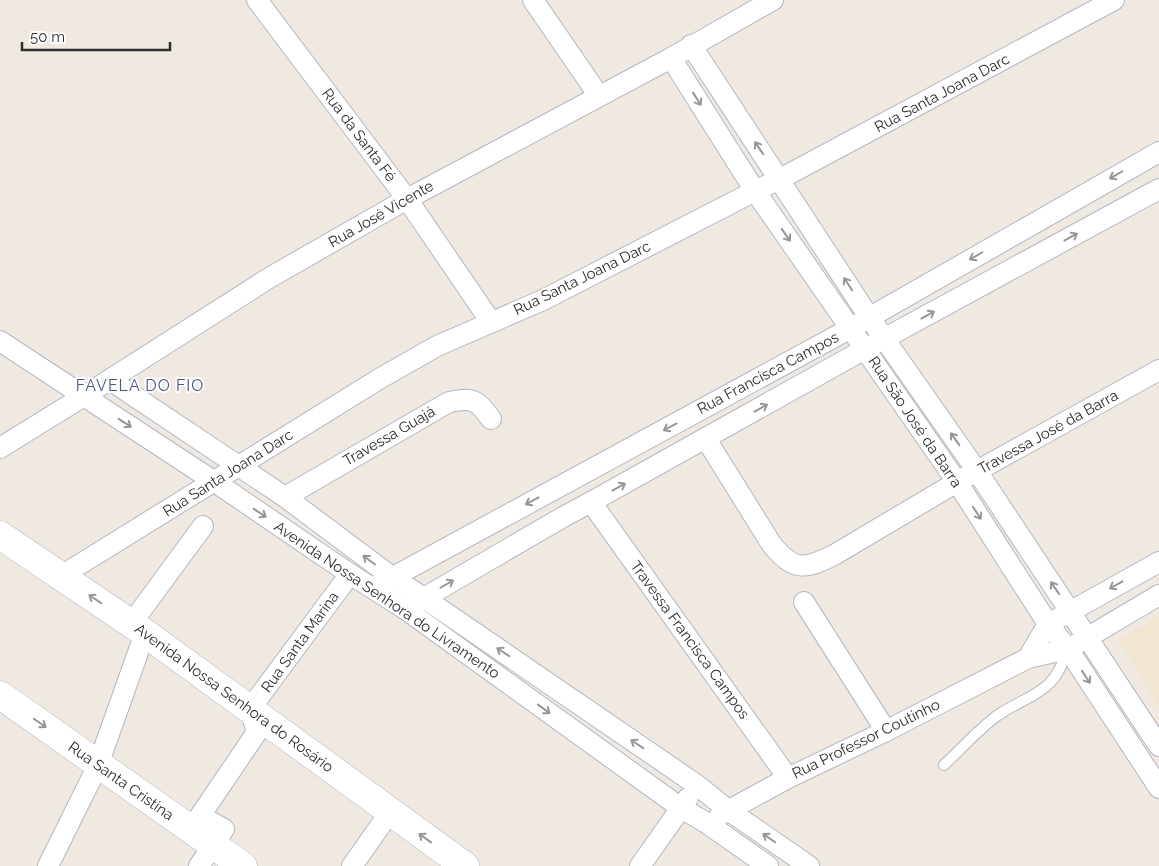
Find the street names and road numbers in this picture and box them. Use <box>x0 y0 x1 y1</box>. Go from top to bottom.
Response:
street label: Rua Santa Joana Darc <box>871 50 1013 136</box>
street label: Rua da Santa Fé <box>318 85 400 185</box>
street label: Rua José Vicente <box>325 177 437 251</box>
street label: Rua Santa Joana Darc <box>511 237 653 319</box>
street label: Rua Francisca Campos <box>694 328 842 418</box>
street label: Rua São José da Barra <box>864 353 966 491</box>
street label: Travessa José da Barra <box>975 386 1121 478</box>
street label: Travessa Guajá <box>340 402 438 470</box>
street label: Rua Santa Joana Darc <box>160 426 296 520</box>
street label: Avenida Nossa Senhora do Livramento <box>271 517 503 683</box>
street label: Travessa Francisca Campos <box>627 557 753 723</box>
street label: Rua Santa Marina <box>257 588 343 696</box>
street label: Avenida Nossa Senhora do Rosário <box>131 620 337 776</box>
street label: Rua Professor Coutinho <box>789 695 943 783</box>
street label: Rua Santa Cristina <box>65 738 177 824</box>

